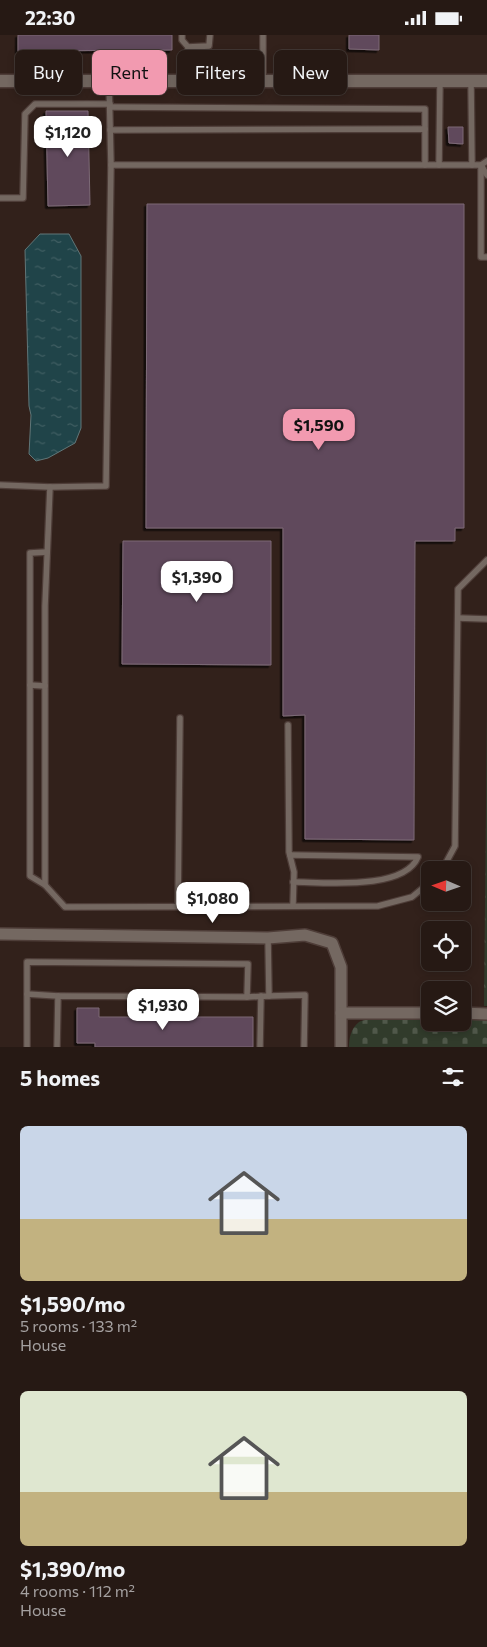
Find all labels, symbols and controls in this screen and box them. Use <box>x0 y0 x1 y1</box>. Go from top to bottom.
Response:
text: 22:30 <box>25 6 75 29</box>
chip: Buy <box>15 50 82 95</box>
chip: Rent <box>92 50 167 95</box>
chip: Filters <box>177 50 264 95</box>
chip: New <box>274 50 347 95</box>
pin: $1,120 <box>27 115 109 158</box>
text: $1,120 <box>45 122 91 141</box>
pin: $1,590 <box>278 409 360 451</box>
text: $1,590 <box>294 415 344 434</box>
pin: $1,390 <box>156 561 238 603</box>
text: $1,390 <box>172 567 222 586</box>
north arrow <box>421 861 471 911</box>
map controls <box>421 861 471 1031</box>
pin: $1,080 <box>172 881 254 924</box>
text: $1,080 <box>187 888 239 907</box>
button: locate <box>421 921 471 971</box>
button: layers <box>421 981 471 1031</box>
pin: $1,930 <box>122 989 204 1031</box>
text: $1,930 <box>138 995 188 1014</box>
icon: filters <box>439 1063 467 1091</box>
text: 5 homes <box>20 1065 100 1090</box>
icon: home <box>199 1158 289 1248</box>
text: $1,590/mo <box>20 1291 125 1316</box>
text: 5 rooms · 133 m² <box>20 1316 137 1335</box>
text: House <box>20 1335 66 1354</box>
icon: home <box>199 1423 289 1513</box>
text: $1,390/mo <box>20 1556 125 1581</box>
text: 4 rooms · 112 m² <box>20 1581 135 1600</box>
text: House <box>20 1600 66 1619</box>

